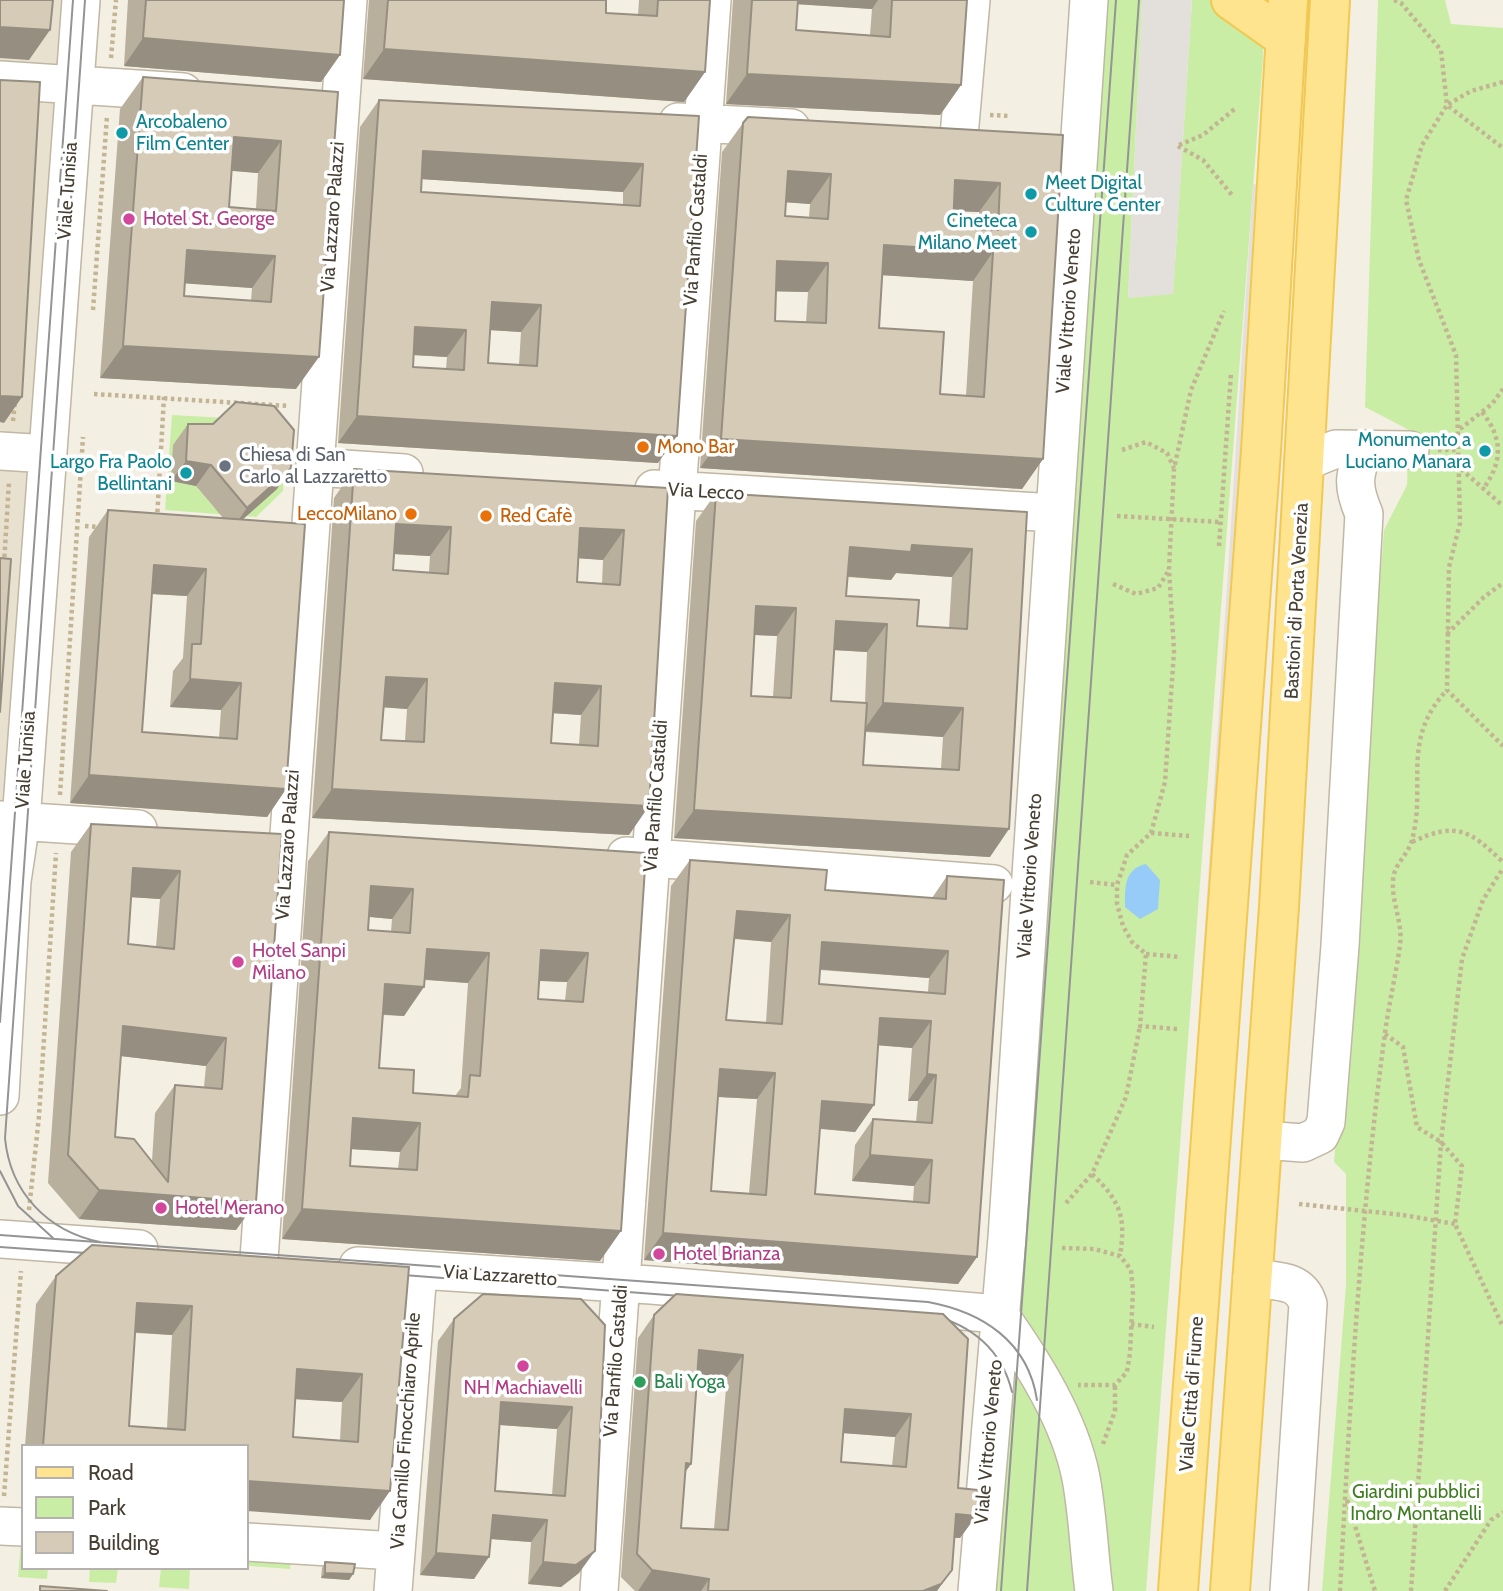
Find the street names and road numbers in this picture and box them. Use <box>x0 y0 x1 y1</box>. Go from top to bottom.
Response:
street label: Viale Tunisia <box>53 141 83 241</box>
street label: Via Lazzaro Palazzi <box>316 141 350 293</box>
street label: Via Panfilo Castaldi <box>679 153 713 307</box>
street label: Viale Vittorio Veneto <box>1052 228 1086 394</box>
street label: Via Lecco <box>667 479 745 505</box>
street label: Bastioni di Porta Venezia <box>1280 502 1314 700</box>
street label: Viale Tunisia <box>11 710 41 810</box>
street label: Via Panfilo Castaldi <box>639 719 673 873</box>
street label: Via Lazzaro Palazzi <box>271 769 305 921</box>
street label: Viale Vittorio Veneto <box>1013 793 1047 959</box>
street label: Via Lazzaretto <box>442 1261 558 1291</box>
street label: Via Panfilo Castaldi <box>599 1284 633 1438</box>
street label: Via Camillo Finocchiaro Aprile <box>386 1312 426 1550</box>
street label: Viale Città di Fiume <box>1175 1316 1209 1472</box>
street label: Viale Vittorio Veneto <box>970 1358 1008 1526</box>

